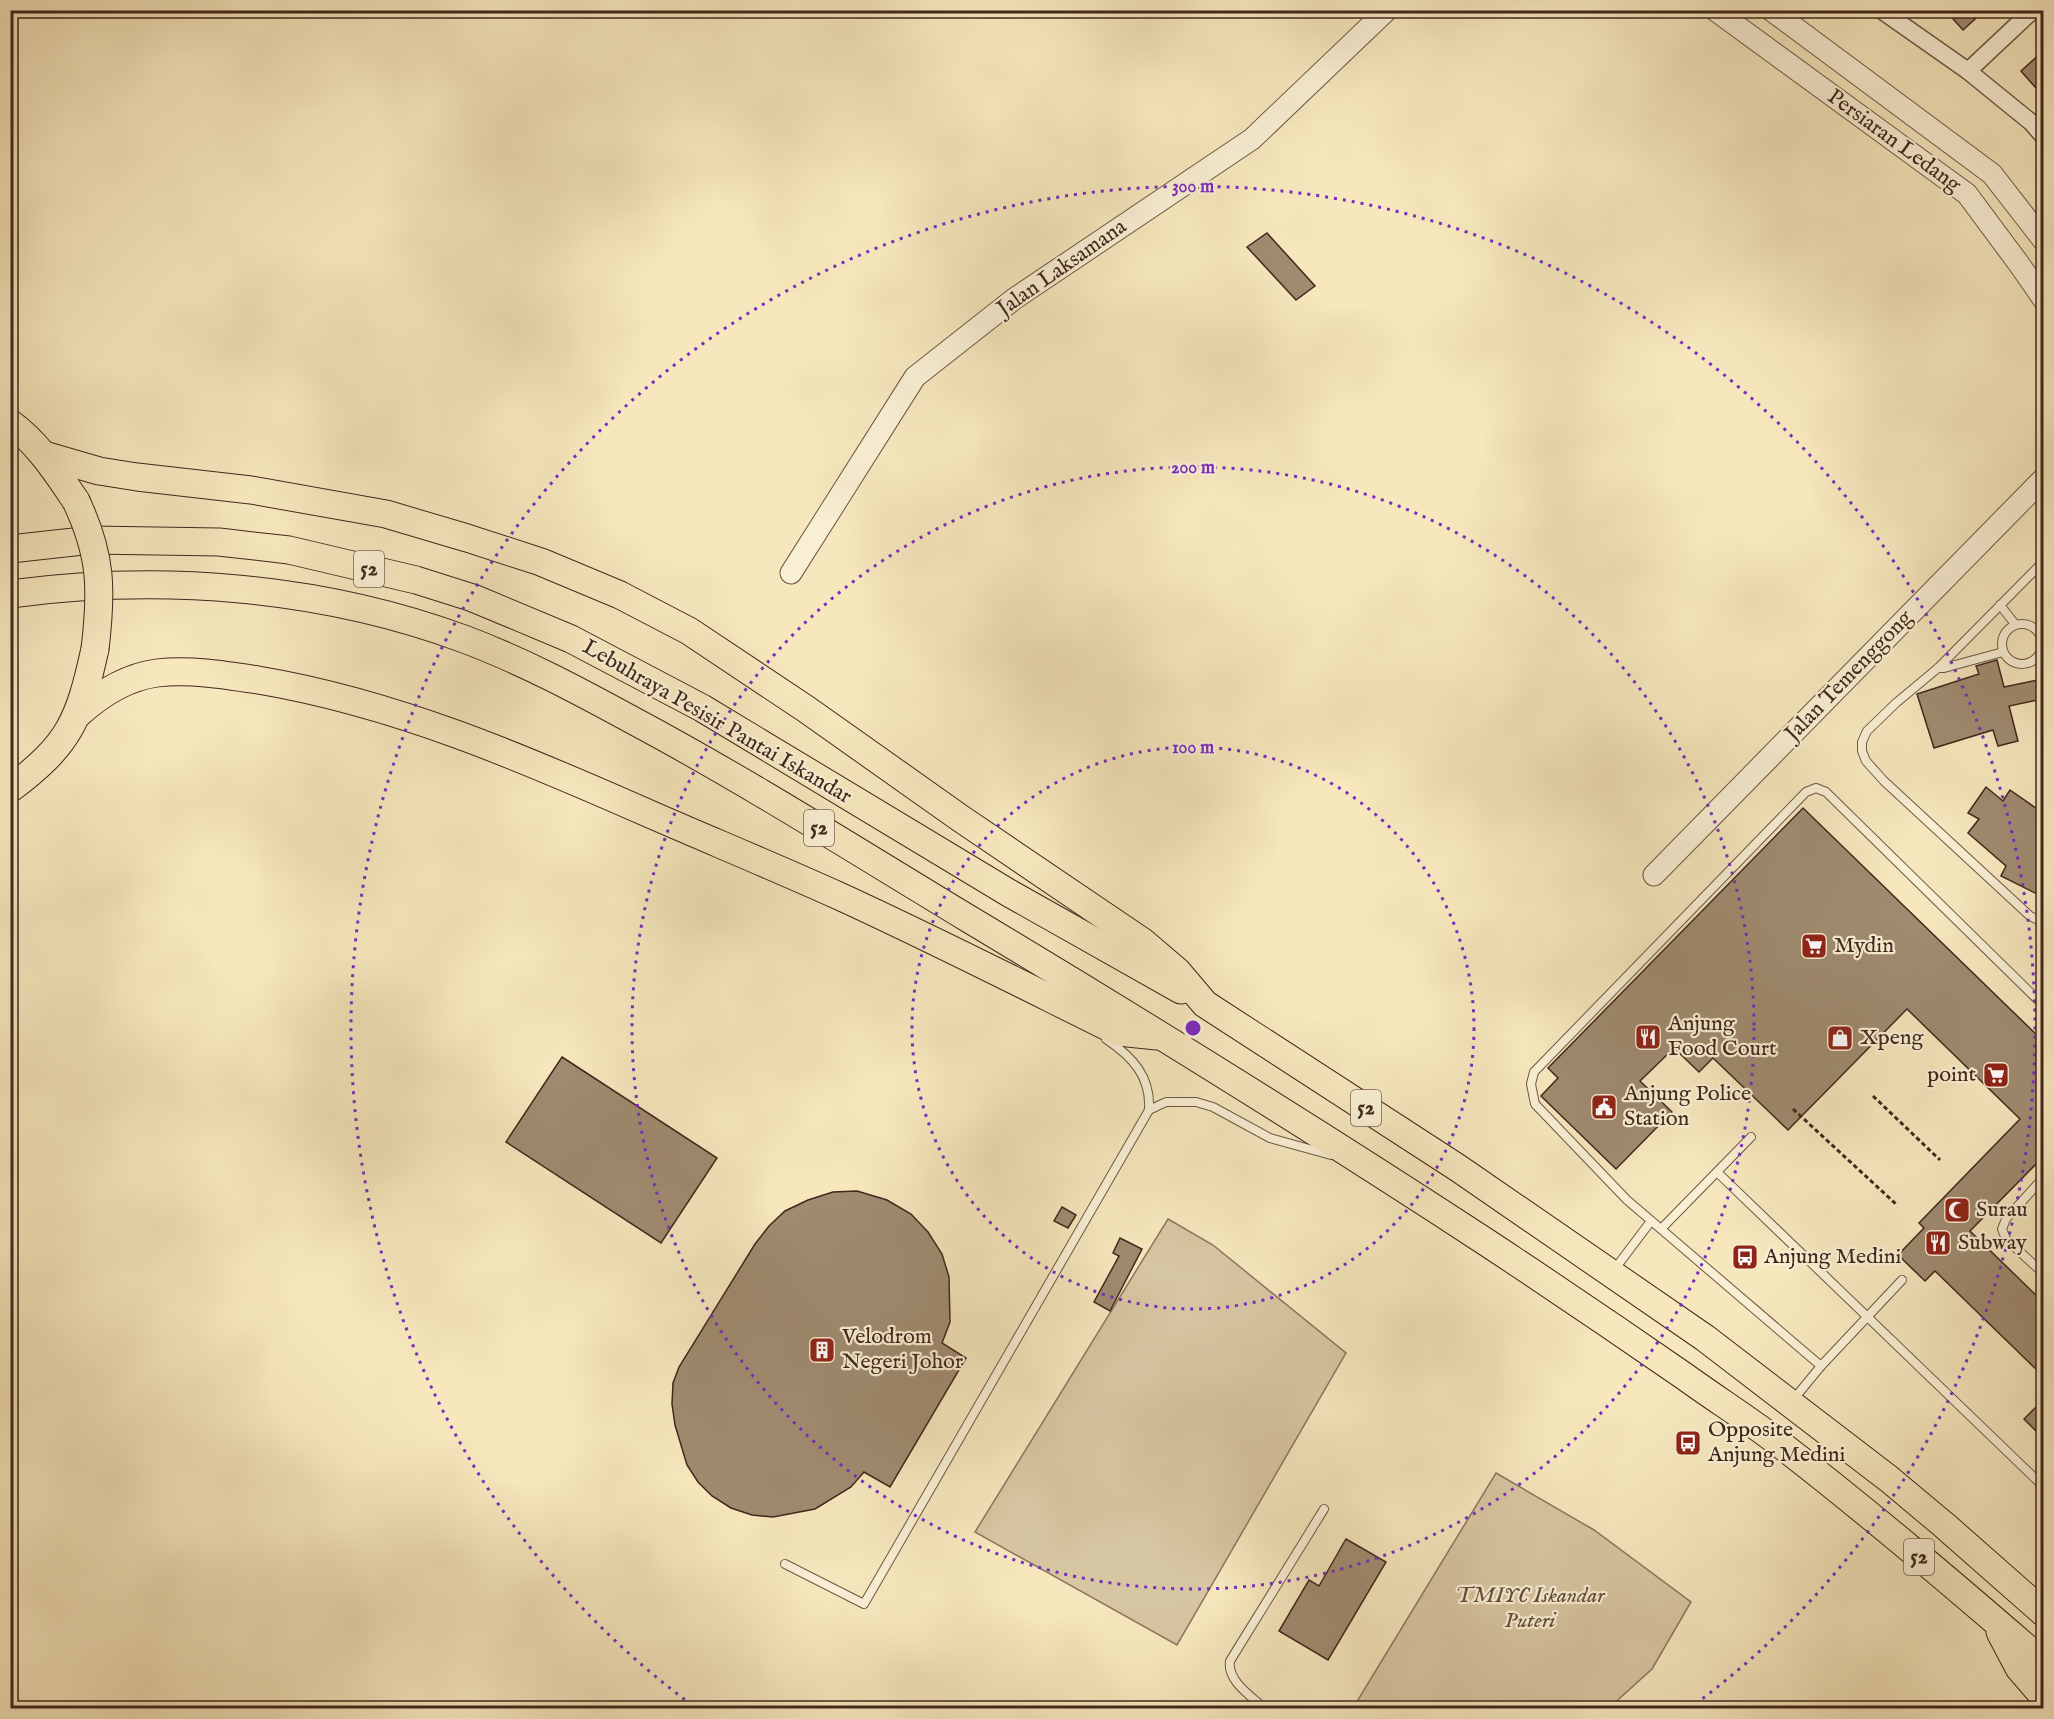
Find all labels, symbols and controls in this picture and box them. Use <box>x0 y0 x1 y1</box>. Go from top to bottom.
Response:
street label: Persiaran Ledang <box>1822 83 1967 200</box>
text: 300 m <box>1172 176 1214 199</box>
street label: Jalan Laksamana <box>989 213 1133 325</box>
text: 200 m <box>1171 457 1215 480</box>
road number: 52 <box>354 551 384 587</box>
street label: Jalan Temenggong <box>1777 604 1920 750</box>
street label: Lebuhraya Pesisir Pantai Iskandar <box>577 633 857 811</box>
text: 100 m <box>1172 737 1214 760</box>
road number: 52 <box>804 810 834 846</box>
supermarket icon: Mydin <box>1799 931 1829 961</box>
place label: Mydin <box>1834 932 1894 960</box>
place label: Anjung Food Court <box>1667 1010 1777 1063</box>
centre of rings <box>1183 1018 1203 1038</box>
restaurant icon: Anjung Food Court <box>1633 1022 1663 1052</box>
shop icon: Xpeng <box>1825 1023 1855 1053</box>
place label: Xpeng <box>1860 1024 1925 1052</box>
supermarket icon: point <box>1981 1060 2011 1090</box>
place label: point <box>1927 1061 1976 1089</box>
place label: Anjung Police Station <box>1623 1080 1751 1133</box>
road number: 52 <box>1351 1090 1381 1126</box>
public building icon: Anjung Police Station <box>1589 1092 1619 1122</box>
mosque icon: Surau <box>1942 1195 1972 1225</box>
place label: Surau <box>1976 1196 2028 1224</box>
restaurant icon: Subway <box>1923 1228 1953 1258</box>
place label: Subway <box>1958 1229 2027 1257</box>
bus stop icon: Anjung Medini <box>1730 1242 1760 1272</box>
place label: Anjung Medini <box>1763 1243 1902 1271</box>
place label: Velodrom Negeri Johor <box>841 1323 963 1376</box>
building icon: Velodrom Negeri Johor <box>807 1335 837 1365</box>
place label: Opposite Anjung Medini <box>1707 1416 1846 1469</box>
bus stop icon: Opposite Anjung Medini <box>1673 1428 1703 1458</box>
road number: 52 <box>1904 1539 1934 1575</box>
park label: TMIYC Iskandar Puteri <box>1455 1582 1606 1635</box>

